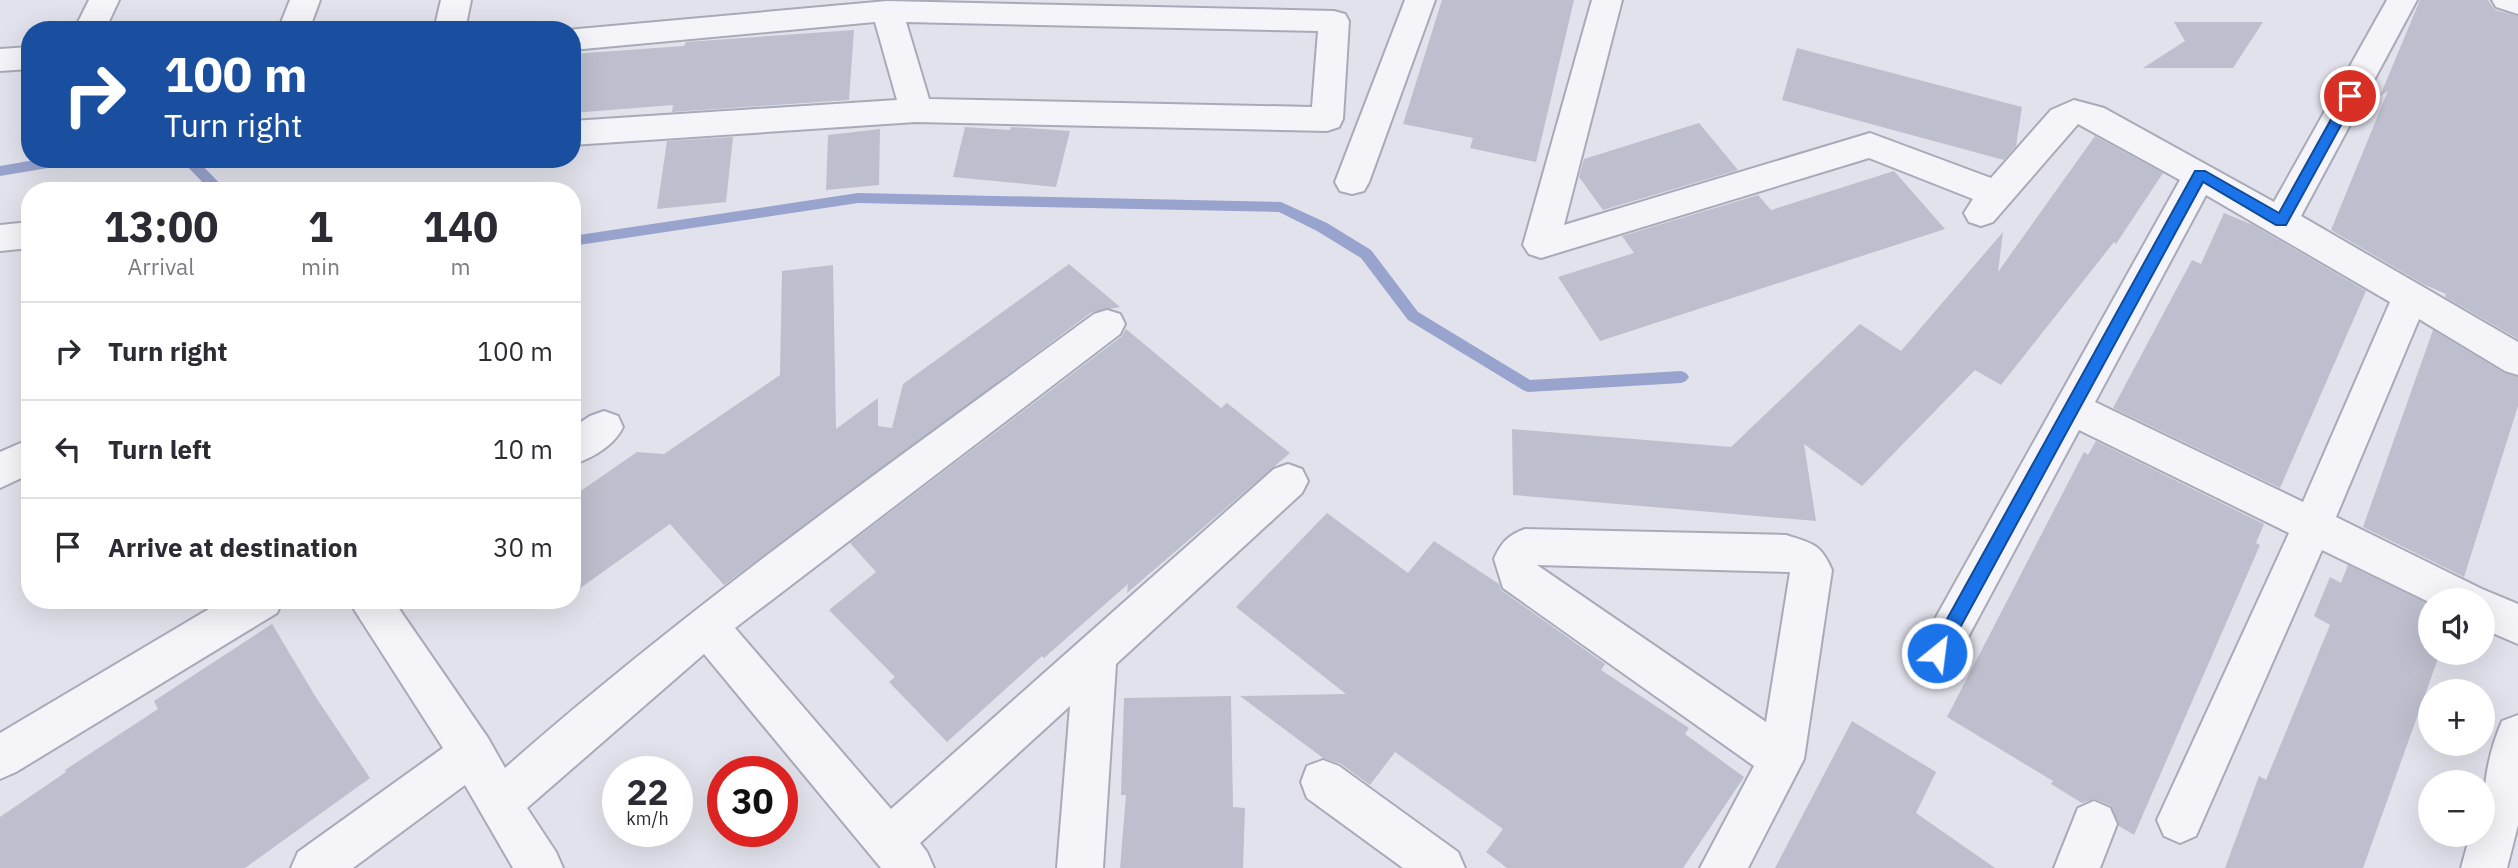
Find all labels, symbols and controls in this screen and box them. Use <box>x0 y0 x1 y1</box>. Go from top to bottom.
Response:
text: 100 m <box>164 42 308 105</box>
icon: right <box>49 49 140 140</box>
pin <box>2320 66 2380 126</box>
icon: arrive <box>2331 77 2369 115</box>
text: Turn right <box>164 104 302 146</box>
text: 13:00 <box>104 199 218 254</box>
text: 1 <box>308 199 333 254</box>
text: 140 <box>423 199 498 254</box>
text: Arrival <box>128 251 195 281</box>
text: min <box>301 251 340 281</box>
text: m <box>450 251 471 281</box>
icon: right <box>49 332 87 370</box>
text: Turn right <box>108 334 227 368</box>
text: 100 m <box>477 334 553 368</box>
icon: left <box>49 430 87 468</box>
text: Turn left <box>108 432 211 466</box>
text: 10 m <box>493 432 553 466</box>
icon: arrive <box>49 528 87 566</box>
text: Arrive at destination <box>108 530 358 564</box>
text: 30 m <box>493 530 553 564</box>
map controls <box>2418 588 2495 847</box>
button: sound <box>2418 588 2495 665</box>
position arrow <box>1900 616 1974 690</box>
button: + <box>2418 679 2495 756</box>
speed limit sign: 30 <box>707 756 798 847</box>
text: 22 <box>626 769 669 815</box>
button: − <box>2418 770 2495 847</box>
text: km/h <box>626 807 669 830</box>

